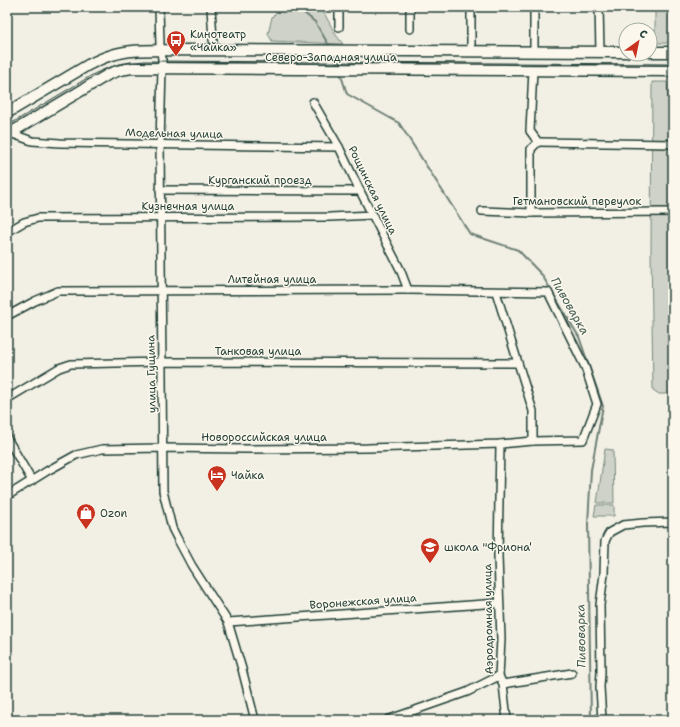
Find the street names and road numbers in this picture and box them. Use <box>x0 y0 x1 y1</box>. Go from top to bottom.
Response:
street label: Северо-Западная улица <box>265 50 397 65</box>
street label: Модельная улица <box>125 125 223 142</box>
street label: Рощинская улица <box>345 143 401 237</box>
street label: Курганский проезд <box>208 173 312 188</box>
street label: Гетмановский переулок <box>513 194 641 209</box>
street label: Кузнечная улица <box>142 199 235 214</box>
street label: Литейная улица <box>228 272 316 287</box>
street label: улица Гущина <box>143 335 160 413</box>
street label: Танковая улица <box>215 344 301 359</box>
street label: Новороссийская улица <box>201 430 327 445</box>
street label: Аэродромная улица <box>480 563 497 675</box>
street label: Воронежская улица <box>309 590 417 613</box>

